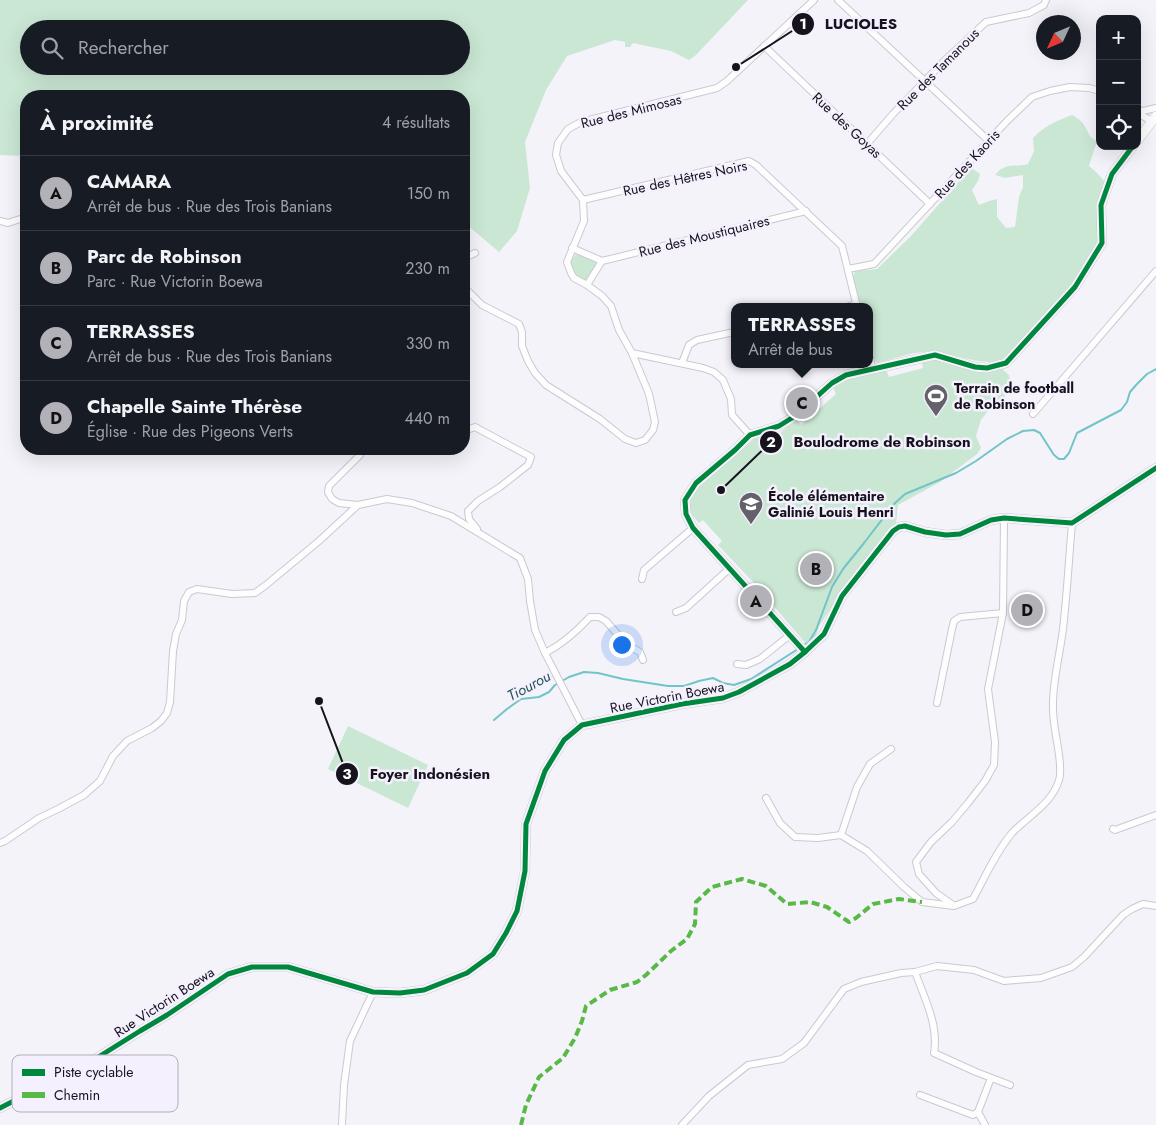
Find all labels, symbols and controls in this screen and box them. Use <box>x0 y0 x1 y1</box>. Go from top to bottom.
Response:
callout: LUCIOLES <box>790 9 907 39</box>
text: 1 <box>799 13 807 35</box>
text: LUCIOLES <box>825 13 897 35</box>
north arrow <box>1036 15 1081 60</box>
map controls <box>1096 15 1141 150</box>
button: + <box>1096 15 1141 60</box>
search box <box>20 20 470 75</box>
street label: Rue des Tamanous <box>892 23 984 115</box>
icon: search <box>38 34 66 62</box>
text: Rechercher <box>78 34 169 61</box>
button: − <box>1096 60 1141 105</box>
street label: Rue des Goyas <box>808 88 886 163</box>
street label: Rue des Mimosas <box>579 89 684 133</box>
button: locate <box>1096 105 1141 150</box>
text: À proximité <box>40 108 154 138</box>
text: 4 résultats <box>382 111 450 134</box>
street label: Rue des Kaoris <box>930 125 1005 203</box>
street label: Rue des Hêtres Noirs <box>621 155 749 201</box>
text: CAMARA <box>87 168 171 195</box>
text: A <box>50 182 62 205</box>
text: 150 m <box>407 182 450 205</box>
text: Arrêt de bus · Rue des Trois Banians <box>87 195 332 218</box>
street label: Rue des Moustiquaires <box>637 210 772 262</box>
text: Parc de Robinson <box>87 243 242 270</box>
text: B <box>51 257 61 280</box>
text: 230 m <box>405 257 450 280</box>
text: Parc · Rue Victorin Boewa <box>87 270 263 293</box>
popup <box>731 303 873 368</box>
text: TERRASSES <box>748 311 856 338</box>
text: TERRASSES <box>87 318 195 345</box>
text: C <box>50 332 62 355</box>
text: 330 m <box>406 332 450 355</box>
text: Arrêt de bus <box>748 338 832 361</box>
text: Arrêt de bus · Rue des Trois Banians <box>87 345 332 368</box>
place label: Terrain de football de Robinson <box>954 378 1074 414</box>
sports icon: Terrain de football de Robinson <box>923 383 949 417</box>
pin: C <box>786 384 818 422</box>
text: Chapelle Sainte Thérèse <box>87 393 302 420</box>
text: D <box>50 407 62 430</box>
text: 440 m <box>404 407 450 430</box>
text: Église · Rue des Pigeons Verts <box>87 420 293 443</box>
callout: Boulodrome de Robinson <box>758 427 980 457</box>
text: 2 <box>766 431 776 453</box>
text: Boulodrome de Robinson <box>793 431 971 453</box>
place label: École élémentaire Galinié Louis Henri <box>768 486 894 522</box>
school or university icon: École élémentaire Galinié Louis Henri <box>738 491 764 525</box>
pin: B <box>800 550 832 588</box>
pin: A <box>740 582 772 620</box>
pin: D <box>1011 591 1043 629</box>
your location <box>609 632 635 658</box>
water label: Tiourou <box>503 665 555 707</box>
street label: Rue Victorin Boewa <box>608 676 726 718</box>
callout: Foyer Indonésien <box>335 759 500 789</box>
text: 3 <box>342 763 352 785</box>
text: Foyer Indonésien <box>370 763 490 785</box>
street label: Rue Victorin Boewa <box>110 962 218 1042</box>
legend <box>12 1055 178 1112</box>
text: Piste cyclable <box>54 1062 133 1082</box>
text: Chemin <box>54 1085 100 1105</box>

